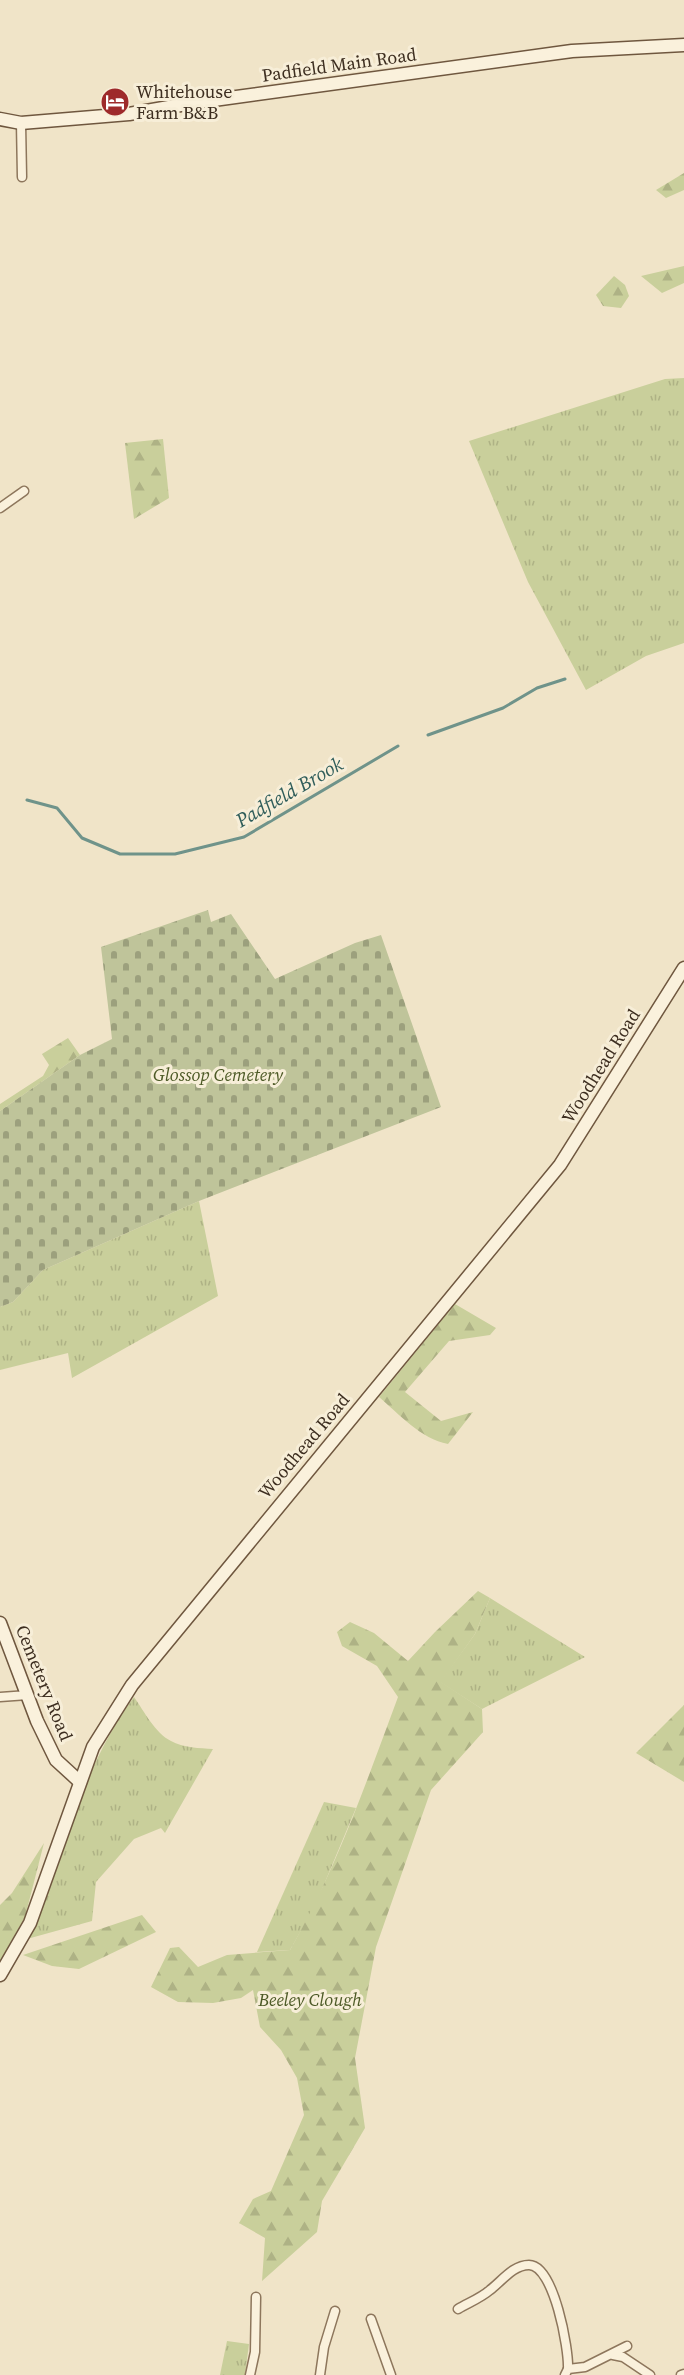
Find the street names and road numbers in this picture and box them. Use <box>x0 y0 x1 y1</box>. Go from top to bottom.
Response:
street label: Padfield Main Road <box>260 41 418 88</box>
street label: Woodhead Road <box>555 1004 646 1128</box>
street label: Woodhead Road <box>252 1388 355 1504</box>
street label: Cemetery Road <box>10 1621 79 1745</box>

